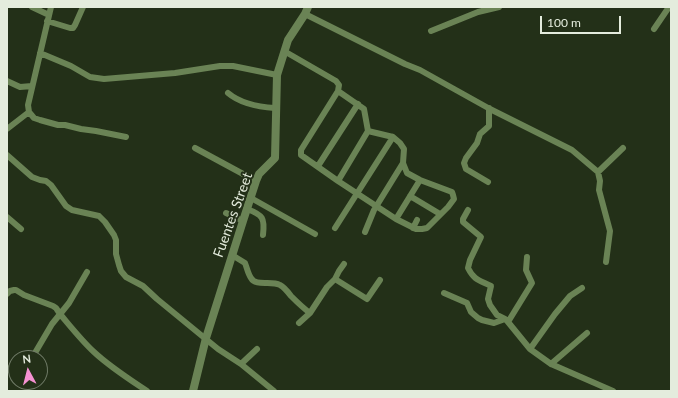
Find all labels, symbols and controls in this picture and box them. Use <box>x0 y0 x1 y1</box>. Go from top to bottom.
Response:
scale bar <box>542 8 623 34</box>
text: 100 m <box>547 15 581 30</box>
street label: Fuentes Street <box>210 170 256 260</box>
north arrow <box>8 350 48 390</box>
text: N <box>22 352 32 366</box>

